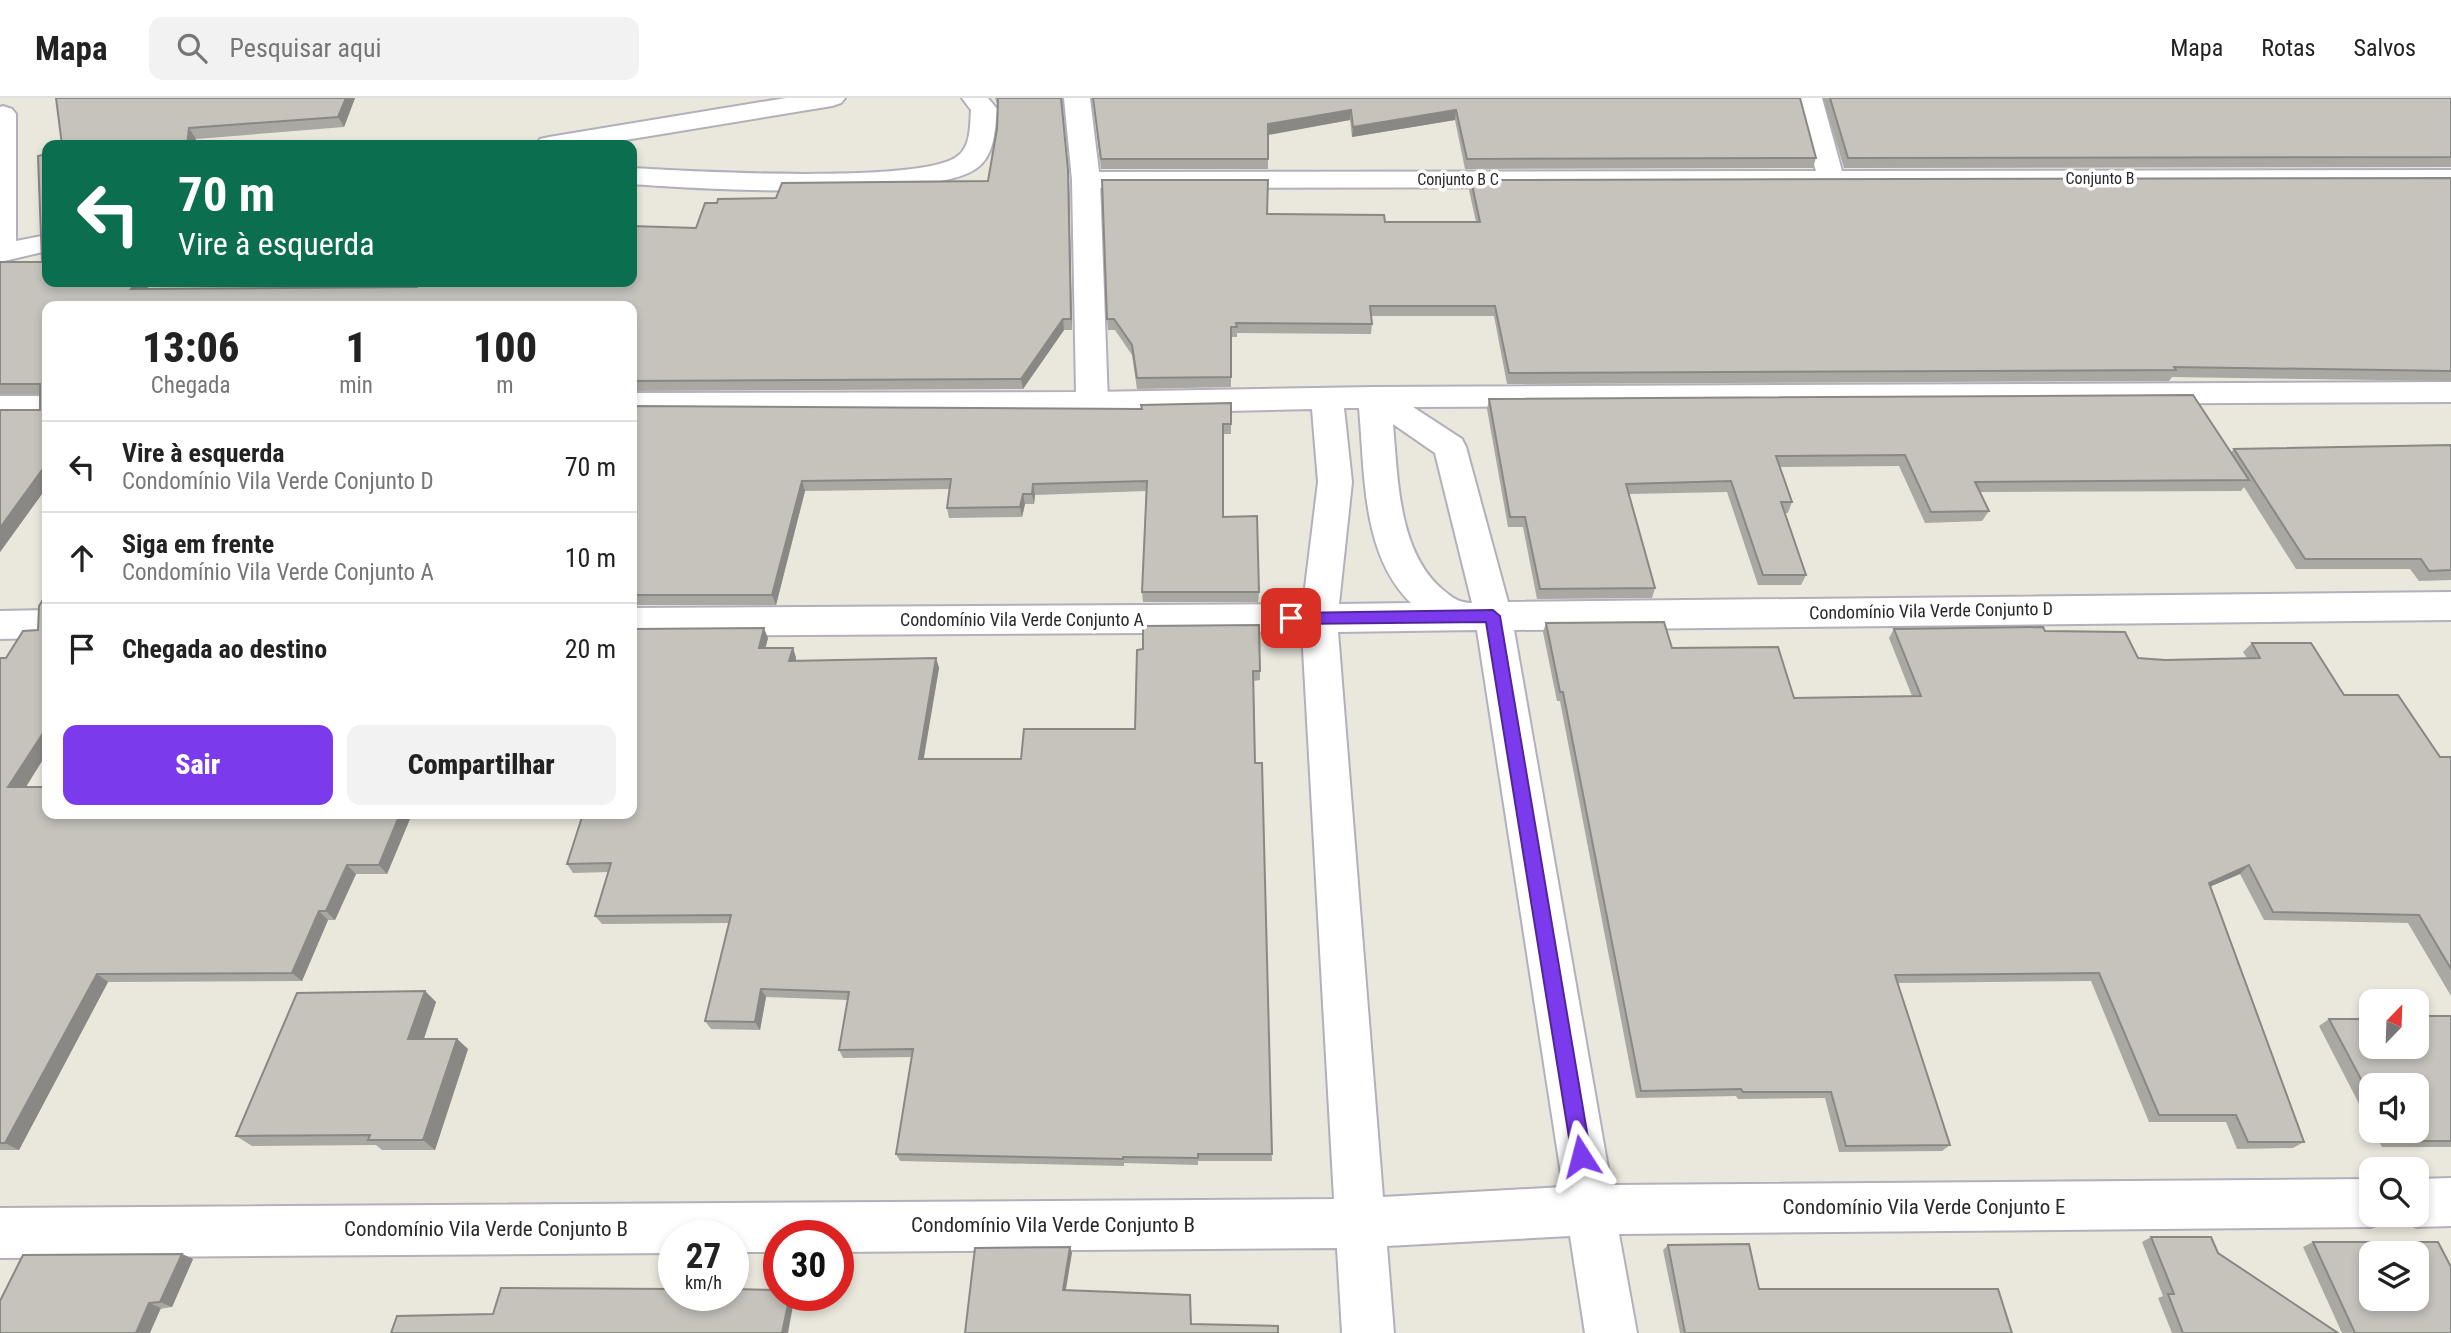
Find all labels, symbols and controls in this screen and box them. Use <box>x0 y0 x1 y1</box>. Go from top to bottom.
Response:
search box <box>149 17 639 80</box>
text: Mapa <box>35 29 107 68</box>
icon: search <box>173 29 211 67</box>
text: Pesquisar aqui <box>229 33 382 63</box>
text: Mapa <box>2170 34 2223 62</box>
text: Rotas <box>2261 34 2315 62</box>
text: Salvos <box>2353 34 2416 62</box>
text: 70 m <box>178 166 275 223</box>
icon: left <box>63 168 154 259</box>
street label: Conjunto B <box>2066 169 2134 188</box>
street label: Conjunto B C <box>1417 170 1499 189</box>
text: Vire à esquerda <box>178 225 374 263</box>
text: 13:06 <box>142 323 239 372</box>
text: 1 <box>345 323 367 372</box>
text: 100 <box>473 323 537 372</box>
text: Chegada <box>151 372 230 399</box>
text: min <box>339 372 373 399</box>
text: m <box>496 372 514 399</box>
text: Vire à esquerda <box>122 438 285 468</box>
icon: left <box>63 448 101 486</box>
text: 70 m <box>565 452 616 482</box>
text: Condomínio Vila Verde Conjunto D <box>122 468 434 495</box>
text: Siga em frente <box>122 529 274 559</box>
icon: ahead <box>63 539 101 577</box>
text: 10 m <box>565 543 616 573</box>
text: Condomínio Vila Verde Conjunto A <box>122 559 434 586</box>
pin <box>1261 588 1321 648</box>
street label: Condomínio Vila Verde Conjunto D <box>1809 598 2053 623</box>
icon: arrive <box>1272 599 1310 637</box>
street label: Condomínio Vila Verde Conjunto A <box>900 609 1145 630</box>
icon: arrive <box>63 630 101 668</box>
text: Chegada ao destino <box>122 634 327 664</box>
text: 20 m <box>565 634 616 664</box>
button: Sair <box>63 725 333 805</box>
button: Compartilhar <box>347 725 616 805</box>
north arrow <box>2359 989 2429 1059</box>
map controls <box>2359 989 2429 1311</box>
button: sound <box>2359 1073 2429 1143</box>
position arrow <box>1544 1119 1618 1193</box>
button: search <box>2359 1157 2429 1227</box>
street label: Condomínio Vila Verde Conjunto E <box>1783 1195 2065 1219</box>
street label: Condomínio Vila Verde Conjunto B <box>911 1213 1195 1237</box>
street label: Condomínio Vila Verde Conjunto B <box>344 1217 628 1241</box>
speed limit sign: 30 <box>763 1220 854 1311</box>
text: 27 <box>686 1236 721 1277</box>
button: layers <box>2359 1241 2429 1311</box>
text: km/h <box>685 1272 722 1293</box>

